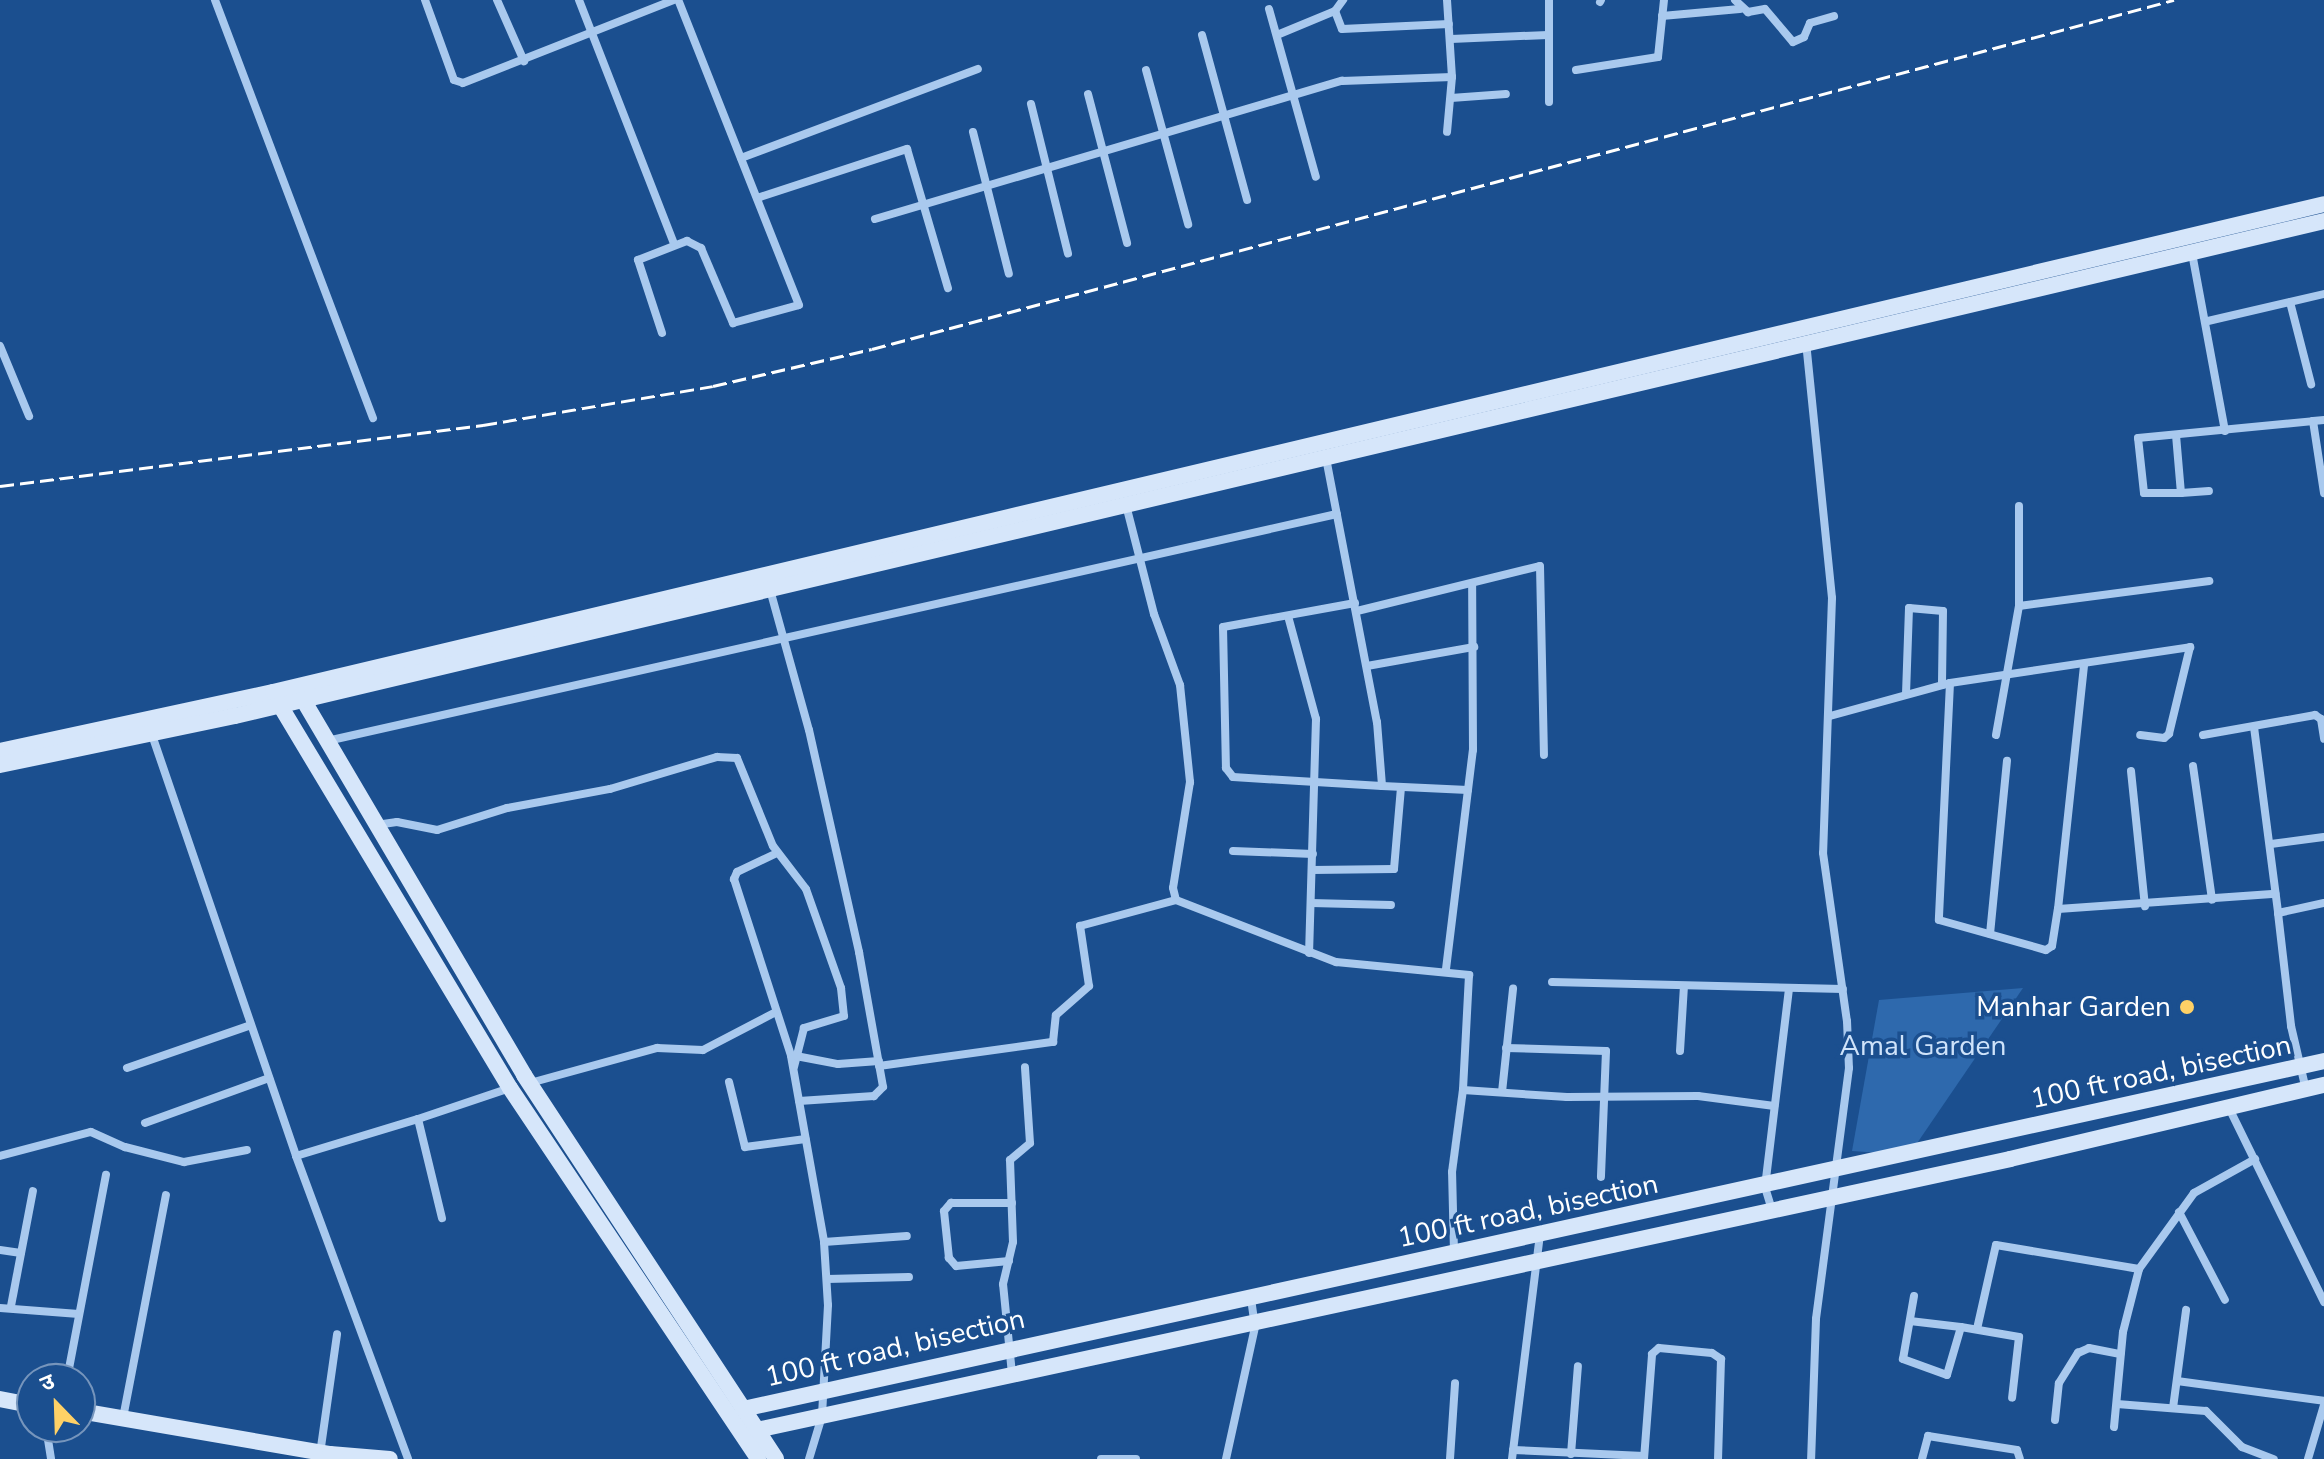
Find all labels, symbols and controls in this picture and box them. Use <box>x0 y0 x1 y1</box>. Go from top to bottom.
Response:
place label: Manhar Garden <box>1976 990 2171 1024</box>
marker: Manhar Garden <box>2178 998 2196 1016</box>
street label: 100 ft road, bisection <box>2028 1028 2294 1116</box>
park label: Amal Garden <box>1840 1029 2006 1063</box>
street label: 100 ft road, bisection <box>1395 1167 1661 1255</box>
street label: 100 ft road, bisection <box>762 1302 1028 1394</box>
north arrow <box>16 1363 96 1443</box>
text: उ <box>36 1366 59 1399</box>

